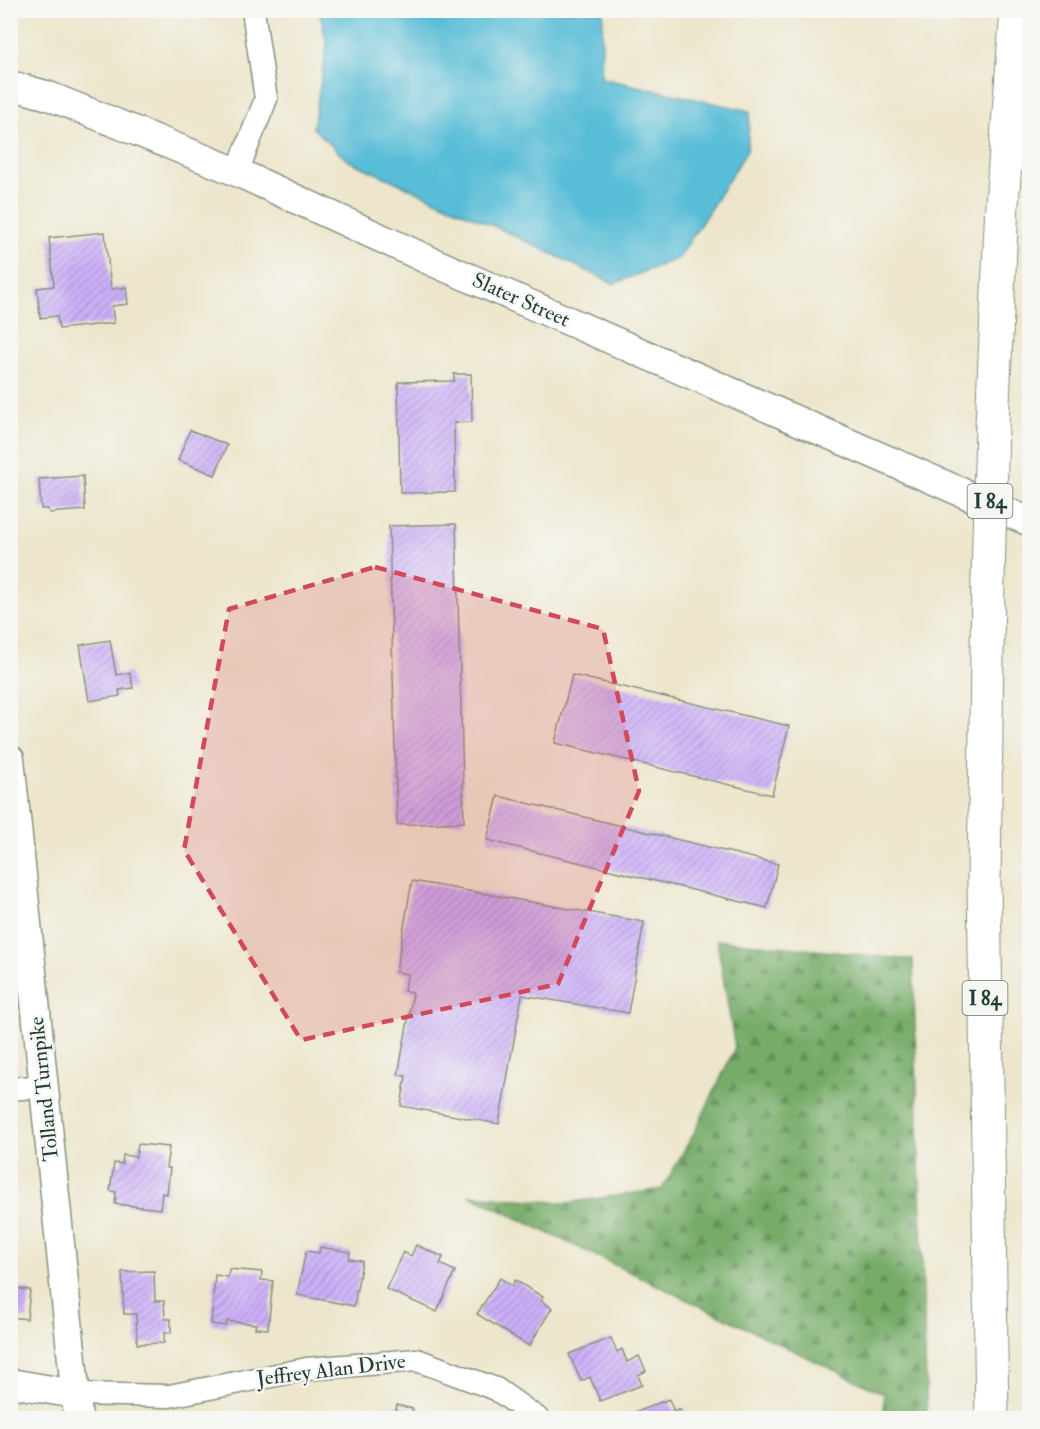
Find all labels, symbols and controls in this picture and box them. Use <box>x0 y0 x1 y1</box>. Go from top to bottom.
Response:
street label: Slater Street <box>468 266 574 334</box>
road number: I 84 <box>968 484 1012 518</box>
road number: I 84 <box>962 981 1008 1015</box>
street label: Tolland Turnpike <box>23 1015 65 1163</box>
street label: Jeffrey Alan Drive <box>254 1347 407 1393</box>

